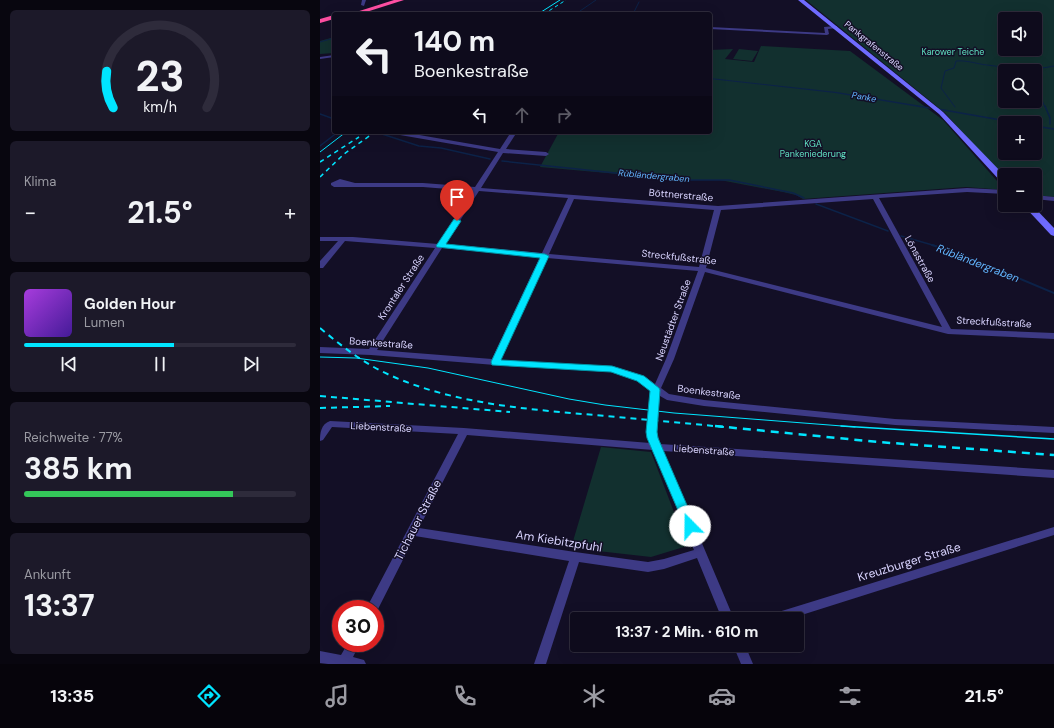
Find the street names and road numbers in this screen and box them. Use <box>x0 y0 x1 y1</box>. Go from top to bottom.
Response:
street label: Pankgrafenstraße <box>842 18 906 74</box>
street label: Böttnerstraße <box>648 186 714 204</box>
street label: Lönsstraße <box>902 233 938 285</box>
street label: Streckfußstraße <box>641 247 717 267</box>
street label: Krontaler Straße <box>375 251 427 322</box>
street label: Neustädter Straße <box>652 277 694 362</box>
street label: Streckfußstraße <box>956 314 1032 330</box>
street label: Boenkestraße <box>349 334 414 352</box>
street label: Boenkestraße <box>677 382 742 402</box>
street label: Liebenstraße <box>350 419 412 435</box>
street label: Liebenstraße <box>673 441 735 459</box>
street label: Tichauer Straße <box>391 477 445 563</box>
street label: Am Kiebitzpfuhl <box>515 526 603 556</box>
street label: Kreuzburger Straße <box>855 539 963 585</box>

